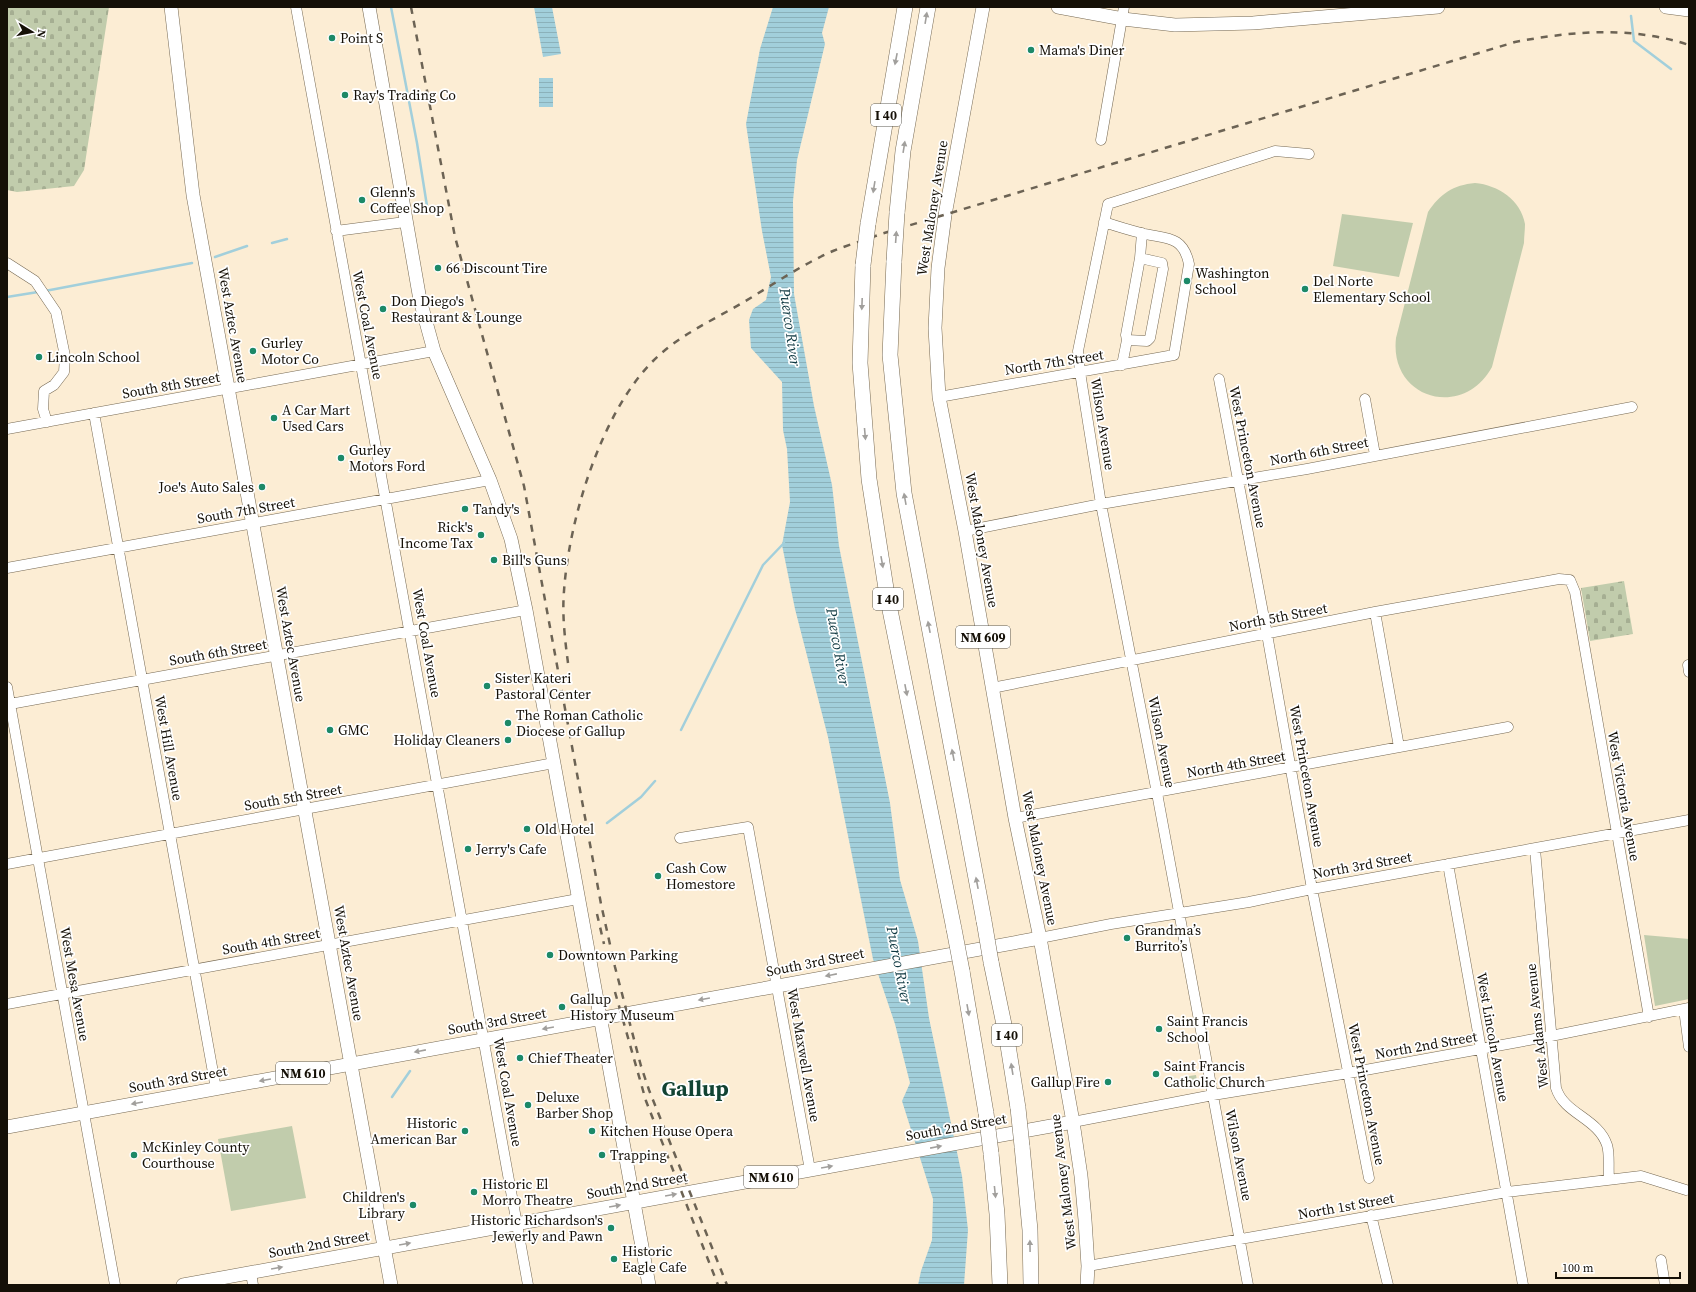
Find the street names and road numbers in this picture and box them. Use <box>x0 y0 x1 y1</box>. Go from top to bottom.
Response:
road number: I 40 <box>871 104 901 126</box>
street label: West Maloney Avenue <box>911 139 953 277</box>
street label: West Aztec Avenue <box>213 266 253 384</box>
street label: West Coal Avenue <box>348 269 388 381</box>
street label: North 7th Street <box>1003 344 1105 380</box>
street label: South 8th Street <box>121 367 222 403</box>
street label: Wilson Avenue <box>1086 377 1120 471</box>
street label: West Princeton Avenue <box>1224 384 1272 530</box>
street label: North 6th Street <box>1268 432 1370 470</box>
street label: West Maloney Avenue <box>960 471 1004 609</box>
street label: South 7th Street <box>196 492 297 528</box>
street label: West Aztec Avenue <box>271 585 311 703</box>
street label: West Coal Avenue <box>408 587 446 699</box>
road number: I 40 <box>873 588 903 610</box>
street label: North 5th Street <box>1227 598 1329 636</box>
road number: NM 609 <box>956 626 1010 648</box>
street label: South 6th Street <box>168 634 269 670</box>
street label: West Hill Avenue <box>150 694 188 802</box>
street label: Wilson Avenue <box>1143 694 1181 790</box>
street label: West Princeton Avenue <box>1285 703 1329 849</box>
street label: West Victoria Avenue <box>1603 729 1645 863</box>
street label: North 4th Street <box>1185 745 1287 782</box>
street label: South 5th Street <box>243 779 344 815</box>
street label: West Maloney Avenue <box>1017 789 1063 927</box>
street label: North 3rd Street <box>1311 846 1414 884</box>
street label: West Aztec Avenue <box>329 904 369 1022</box>
street label: South 4th Street <box>221 923 322 959</box>
street label: West Mesa Avenue <box>55 925 95 1043</box>
street label: South 3rd Street <box>764 943 866 981</box>
street label: West Adams Avenue <box>1521 963 1553 1089</box>
street label: West Lincoln Avenue <box>1472 971 1514 1103</box>
street label: West Maxwell Avenue <box>782 987 826 1123</box>
street label: South 3rd Street <box>446 1002 548 1039</box>
street label: West Princeton Avenue <box>1343 1021 1391 1167</box>
road number: I 40 <box>992 1024 1022 1046</box>
street label: North 2nd Street <box>1373 1026 1479 1064</box>
street label: West Coal Avenue <box>489 1036 527 1148</box>
street label: South 3rd Street <box>127 1060 229 1097</box>
road number: NM 610 <box>276 1062 330 1084</box>
street label: Wilson Avenue <box>1220 1107 1258 1203</box>
street label: South 2nd Street <box>904 1108 1008 1146</box>
street label: West Maloney Avenue <box>1045 1113 1081 1251</box>
street label: South 2nd Street <box>585 1166 689 1204</box>
road number: NM 610 <box>744 1166 798 1188</box>
street label: North 1st Street <box>1296 1188 1396 1224</box>
street label: South 2nd Street <box>267 1225 371 1263</box>

